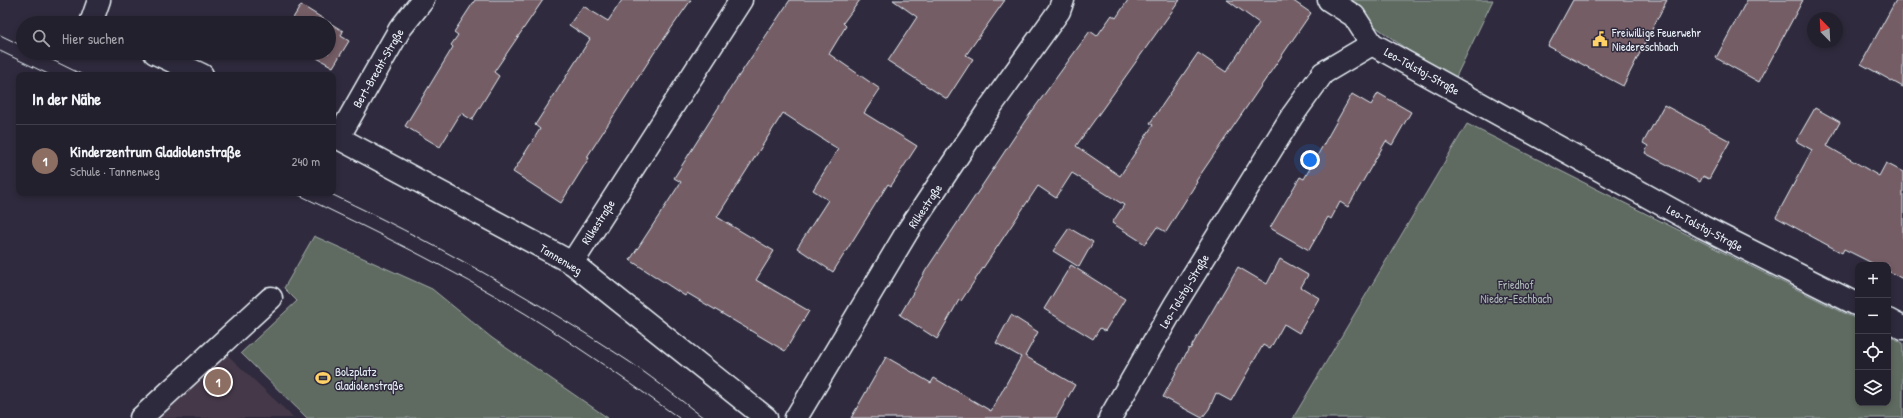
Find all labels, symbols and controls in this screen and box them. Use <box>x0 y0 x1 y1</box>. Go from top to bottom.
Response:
north arrow <box>1807 12 1843 48</box>
search box <box>16 16 336 60</box>
place label: Freiwillige Feuerwehr Niedereschbach <box>1611 24 1701 55</box>
street label: Bert-Brecht-Straße <box>348 25 408 111</box>
icon: search <box>30 27 52 49</box>
text: Hier suchen <box>62 28 124 49</box>
public building icon: Freiwillige Feuerwehr Niedereschbach <box>1591 30 1609 48</box>
street label: Leo-Tolstoj-Straße <box>1381 43 1463 99</box>
text: In der Nähe <box>32 87 101 110</box>
text: Kinderzentrum Gladiolenstraße <box>70 141 241 162</box>
your location <box>1300 150 1320 170</box>
text: 1 <box>43 152 47 170</box>
text: 240 m <box>291 152 320 170</box>
text: Schule · Tannenweg <box>70 162 160 180</box>
street label: Rilkestraße <box>904 180 946 232</box>
street label: Rilkestraße <box>577 196 619 248</box>
street label: Leo-Tolstoj-Straße <box>1664 201 1746 255</box>
street label: Tannenweg <box>536 240 586 278</box>
street label: Leo-Tolstoj-Straße <box>1155 250 1213 331</box>
map controls <box>1855 262 1891 406</box>
button: + <box>1855 262 1891 298</box>
park label: Friedhof Nieder-Eschbach <box>1480 276 1552 307</box>
button: − <box>1855 298 1891 334</box>
button: locate <box>1855 334 1891 370</box>
place label: Bolzplatz Gladiolenstraße <box>335 363 404 394</box>
pin: 1 <box>205 367 231 397</box>
sports icon: Bolzplatz Gladiolenstraße <box>314 369 332 387</box>
button: layers <box>1855 370 1891 406</box>

